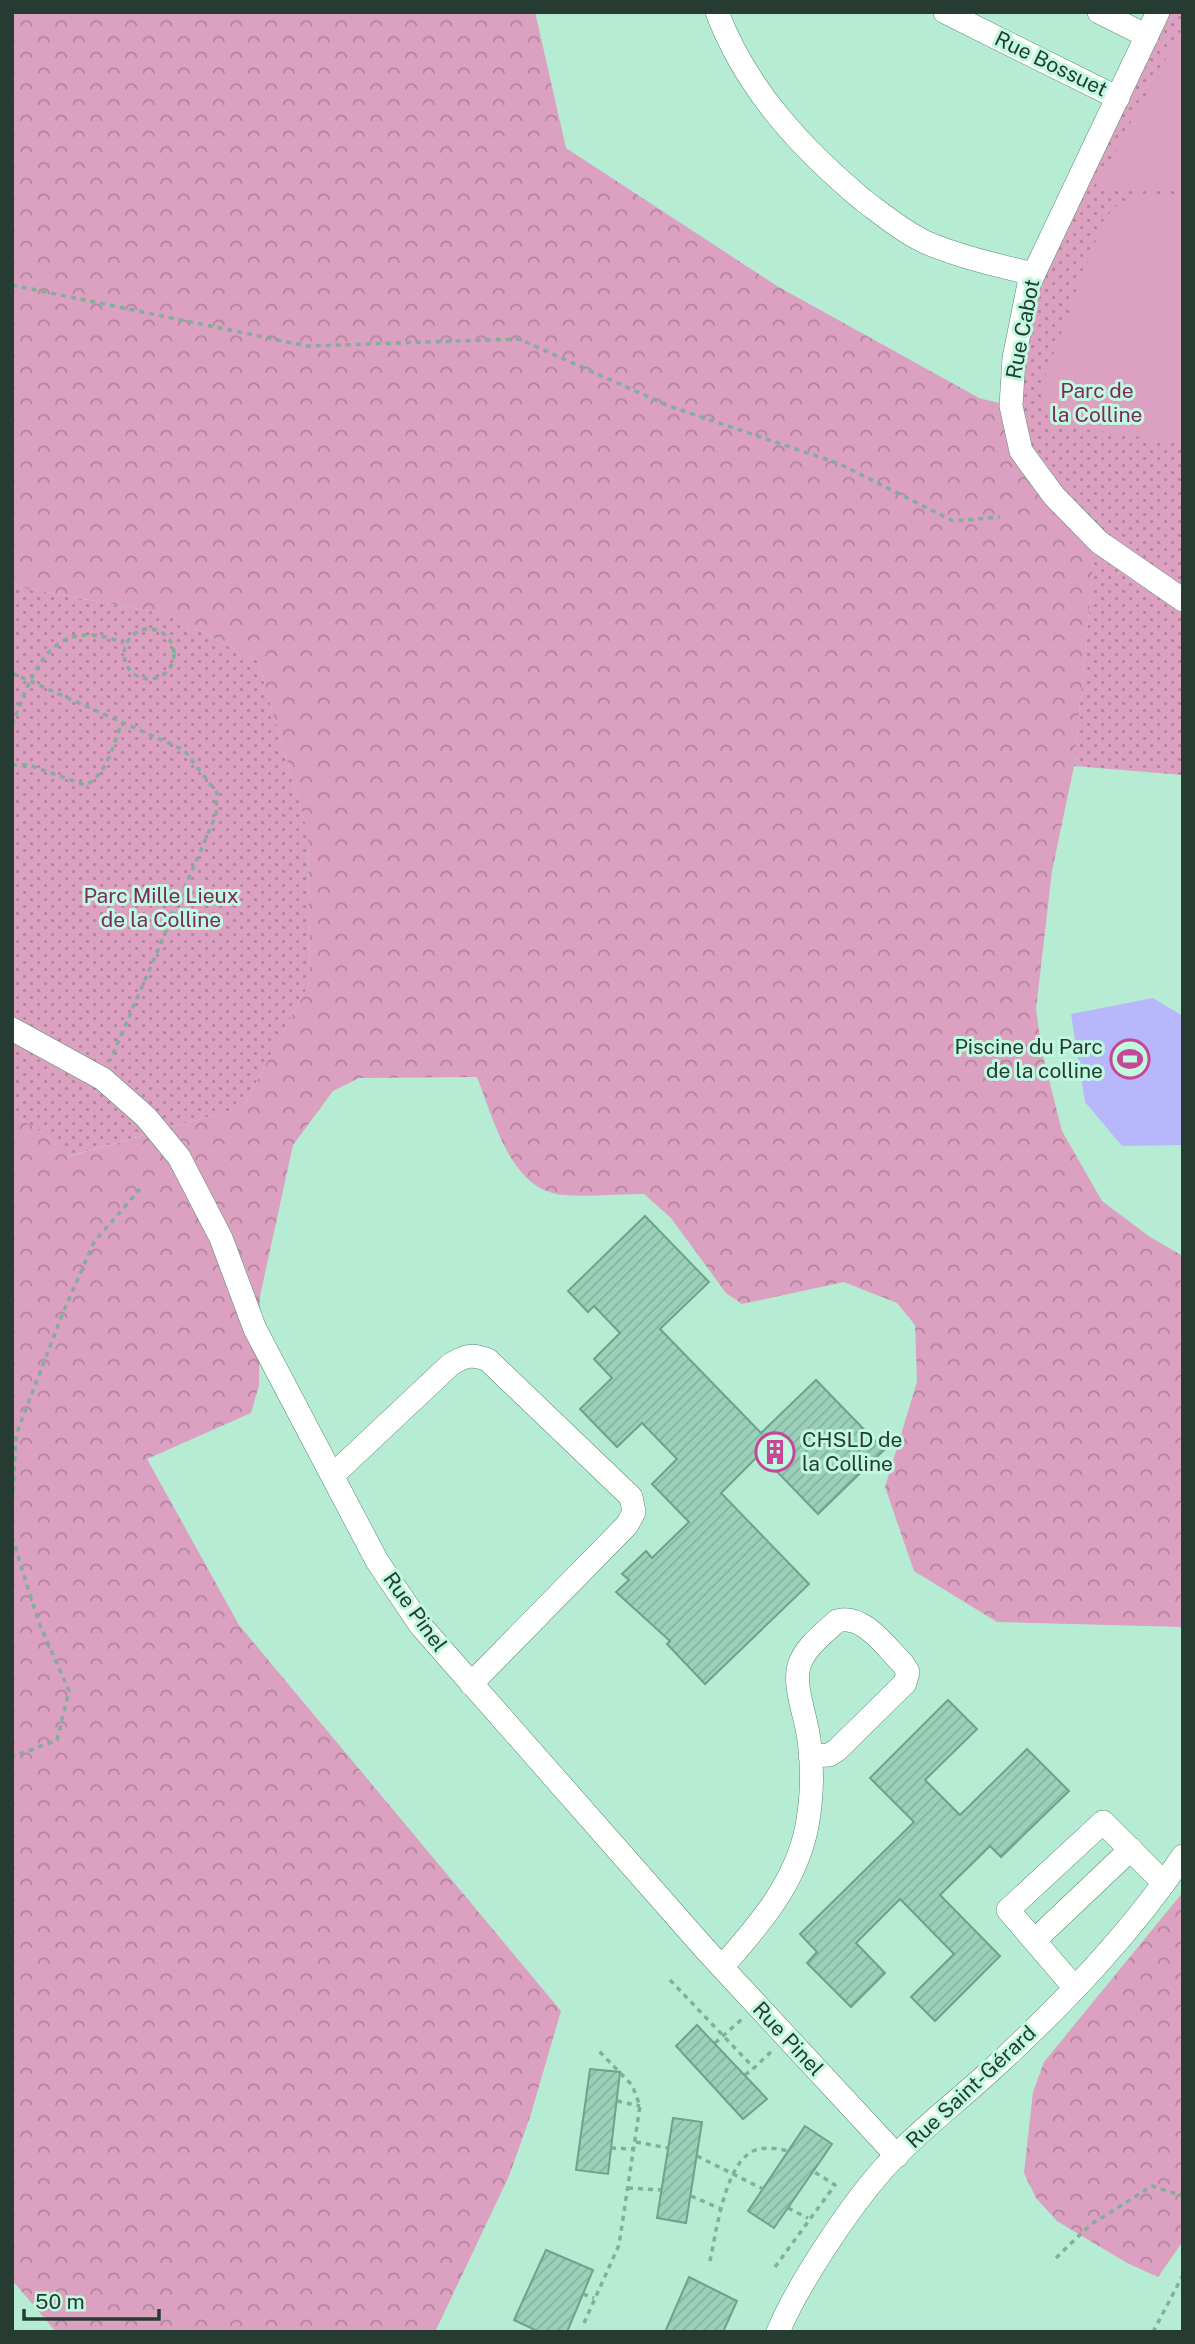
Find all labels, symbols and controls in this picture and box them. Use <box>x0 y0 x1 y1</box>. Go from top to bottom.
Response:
street label: Rue Bossuet <box>991 26 1112 102</box>
street label: Rue Cabot <box>1001 277 1044 381</box>
park label: Parc de la Colline <box>1052 378 1142 427</box>
park label: Parc Mille Lieux de la Colline <box>83 883 239 932</box>
place label: Piscine du Parc de la colline <box>954 1034 1103 1083</box>
sports icon: Piscine du Parc de la colline <box>1109 1038 1151 1080</box>
place label: CHSLD de la Colline <box>802 1427 903 1476</box>
building icon: CHSLD de la Colline <box>754 1431 796 1473</box>
street label: Rue Pinel <box>378 1567 453 1656</box>
street label: Rue Pinel <box>748 1996 829 2081</box>
street label: Rue Saint-Gérard <box>900 2020 1041 2153</box>
scale bar <box>24 2278 159 2322</box>
text: 50 m <box>35 2289 85 2314</box>

